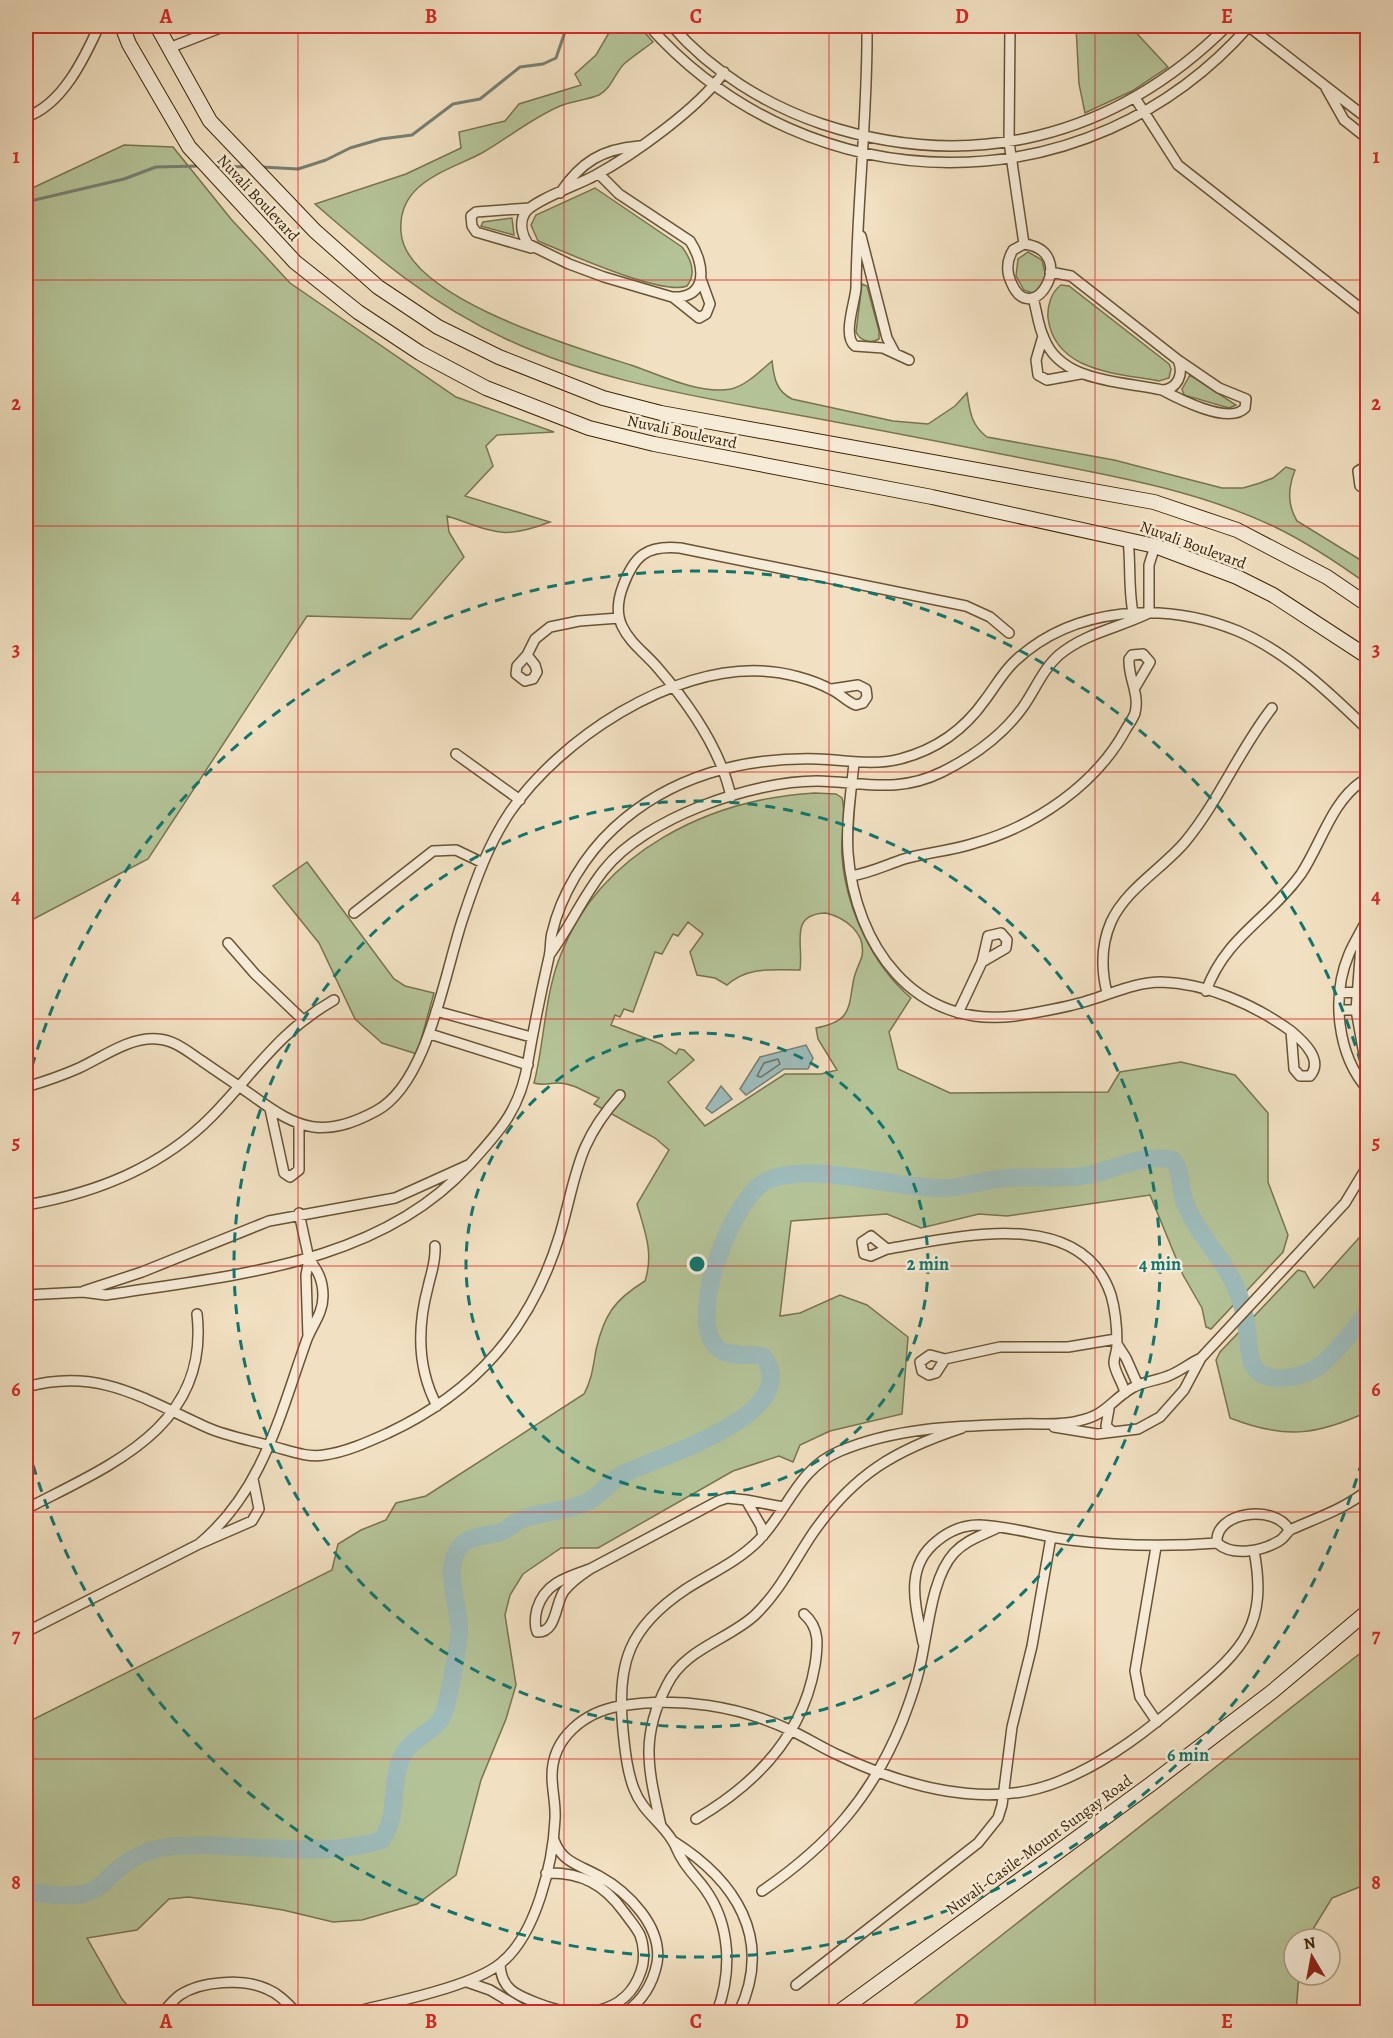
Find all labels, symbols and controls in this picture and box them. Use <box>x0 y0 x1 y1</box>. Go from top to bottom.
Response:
text: A <box>159 3 173 30</box>
text: B <box>425 3 437 30</box>
text: C <box>690 3 702 30</box>
text: D <box>955 3 969 30</box>
text: E <box>1221 3 1233 30</box>
text: 1 <box>12 143 20 170</box>
text: 1 <box>1372 143 1380 170</box>
street label: Nuvali Boulevard <box>212 150 305 247</box>
text: 2 <box>11 390 21 417</box>
text: 2 <box>1371 390 1381 417</box>
street label: Nuvali Boulevard <box>625 410 739 454</box>
street label: Nuvali Boulevard <box>1137 516 1250 575</box>
text: 3 <box>12 636 20 663</box>
text: 3 <box>1372 636 1380 663</box>
text: 4 <box>11 883 21 910</box>
text: 4 <box>1371 883 1381 910</box>
text: 5 <box>12 1129 20 1156</box>
text: 5 <box>1372 1129 1380 1156</box>
text: 2 min <box>907 1252 949 1276</box>
text: 4 min <box>1139 1252 1181 1276</box>
centre of rings <box>687 1254 707 1274</box>
text: 6 <box>11 1376 21 1403</box>
text: 6 <box>1371 1376 1381 1403</box>
text: 7 <box>12 1622 21 1649</box>
text: 7 <box>1372 1622 1381 1649</box>
text: 6 min <box>1167 1743 1209 1767</box>
street label: Nuvali-Casile-Mount Sungay Road <box>941 1770 1137 1920</box>
text: 8 <box>11 1869 21 1896</box>
text: 8 <box>1371 1869 1381 1896</box>
north arrow <box>1282 1927 1342 1987</box>
text: N <box>1302 1931 1318 1955</box>
text: A <box>159 2008 173 2035</box>
text: B <box>425 2008 437 2035</box>
text: C <box>690 2008 702 2035</box>
text: D <box>955 2008 969 2035</box>
text: E <box>1221 2008 1233 2035</box>

